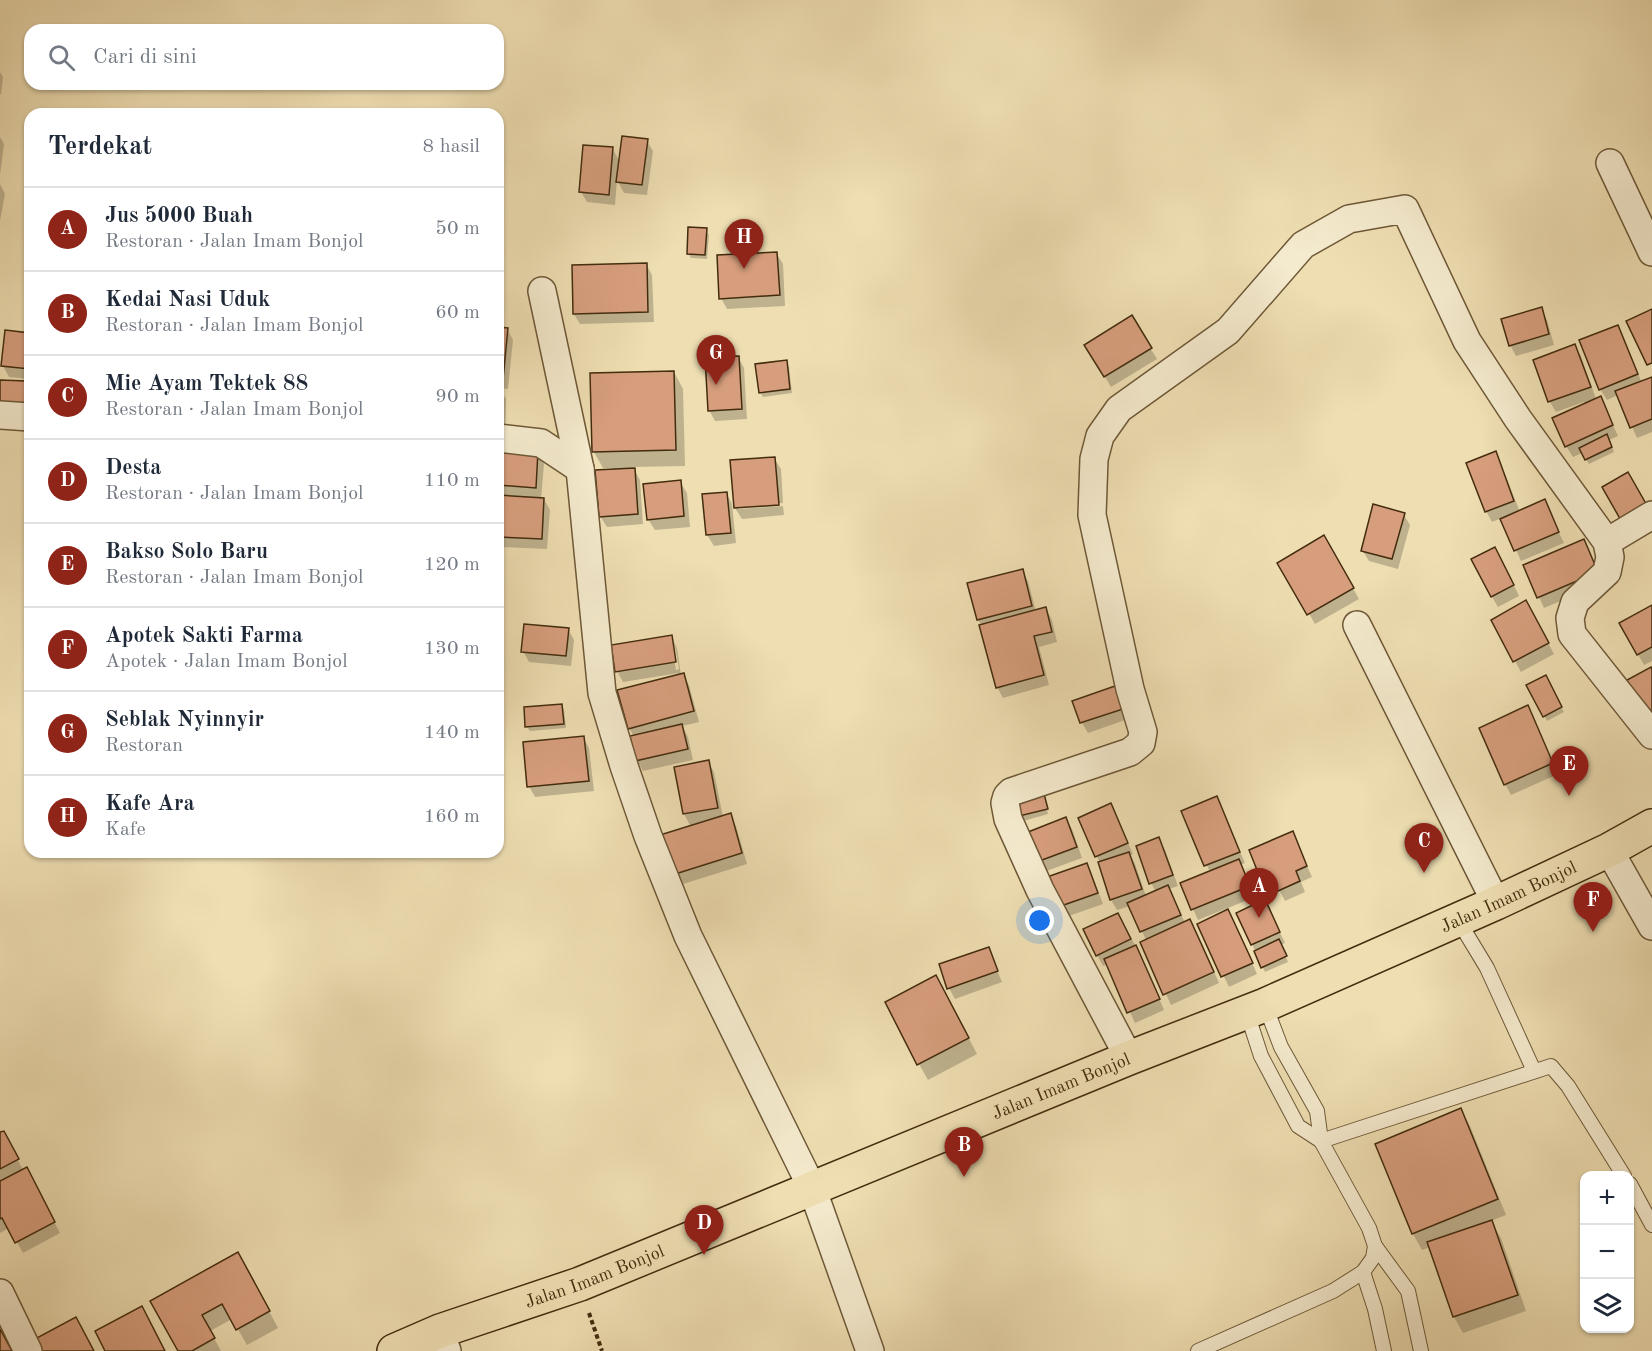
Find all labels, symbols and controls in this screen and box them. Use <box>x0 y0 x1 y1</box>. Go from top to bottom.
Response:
search box <box>24 24 504 90</box>
icon: search <box>45 41 78 74</box>
text: Cari di sini <box>93 46 197 68</box>
text: Terdekat <box>48 134 152 160</box>
text: 8 hasil <box>423 137 480 157</box>
text: Jus 5000 Buah <box>105 205 253 227</box>
text: A <box>60 219 75 239</box>
text: 50 m <box>435 219 480 239</box>
pin: H <box>724 220 764 269</box>
text: Restoran · Jalan Imam Bonjol <box>105 232 364 252</box>
text: Kedai Nasi Uduk <box>105 289 270 311</box>
text: B <box>60 303 75 323</box>
text: 60 m <box>435 303 480 323</box>
text: Restoran · Jalan Imam Bonjol <box>105 316 364 336</box>
pin: G <box>696 336 736 385</box>
text: Mie Ayam Tektek 88 <box>105 373 308 395</box>
text: C <box>61 387 74 407</box>
text: 90 m <box>435 387 480 407</box>
text: Restoran · Jalan Imam Bonjol <box>105 400 364 420</box>
text: Desta <box>105 457 161 479</box>
text: D <box>60 471 75 491</box>
text: 110 m <box>424 471 480 491</box>
text: Restoran · Jalan Imam Bonjol <box>105 484 364 504</box>
text: Bakso Solo Baru <box>105 541 268 563</box>
text: E <box>61 555 74 575</box>
text: 120 m <box>424 555 480 575</box>
text: Restoran · Jalan Imam Bonjol <box>105 568 364 588</box>
text: Apotek Sakti Farma <box>105 625 303 647</box>
text: F <box>61 639 74 659</box>
text: 130 m <box>424 639 480 659</box>
text: Apotek · Jalan Imam Bonjol <box>105 652 348 672</box>
text: Seblak Nyinnyir <box>105 709 264 731</box>
text: G <box>60 723 75 743</box>
text: 140 m <box>424 723 480 743</box>
text: Restoran <box>105 736 183 756</box>
pin: E <box>1550 746 1588 796</box>
text: Kafe Ara <box>105 793 195 815</box>
text: H <box>59 807 76 827</box>
text: 160 m <box>424 807 480 827</box>
text: Kafe <box>105 820 146 840</box>
pin: C <box>1404 824 1444 873</box>
street label: Jalan Imam Bonjol <box>1438 858 1580 936</box>
pin: A <box>1240 868 1278 918</box>
pin: F <box>1574 882 1612 932</box>
your location <box>1025 906 1054 935</box>
street label: Jalan Imam Bonjol <box>990 1050 1133 1123</box>
pin: B <box>944 1128 984 1177</box>
map controls <box>1580 1171 1634 1333</box>
button: + <box>1580 1171 1634 1225</box>
pin: D <box>684 1206 724 1255</box>
button: − <box>1580 1225 1634 1279</box>
street label: Jalan Imam Bonjol <box>523 1242 667 1312</box>
button: layers <box>1580 1279 1634 1333</box>

